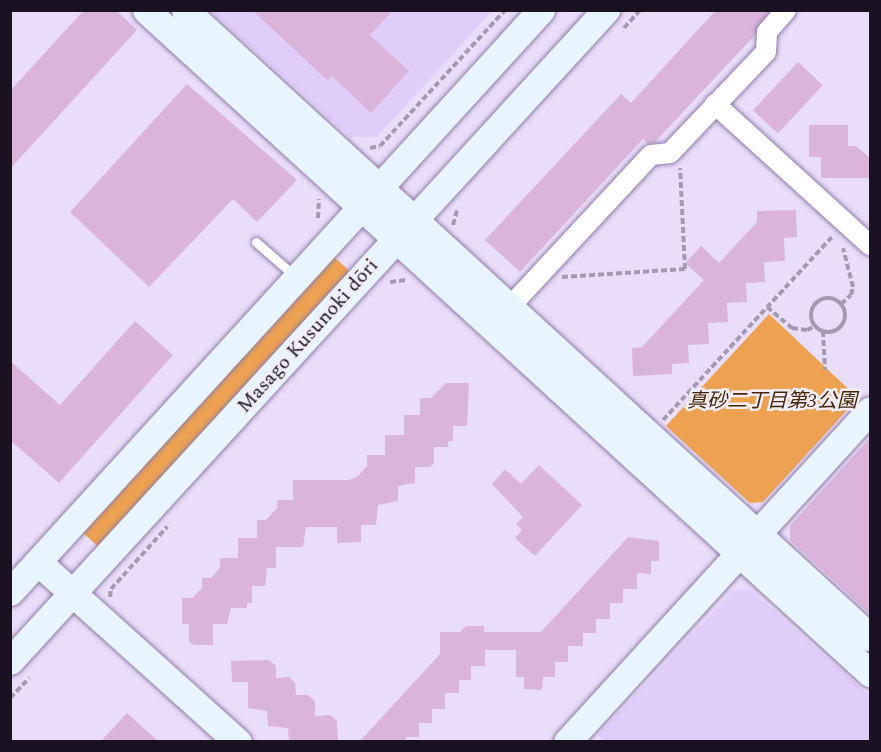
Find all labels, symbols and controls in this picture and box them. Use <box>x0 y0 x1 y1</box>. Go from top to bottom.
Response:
street label: Masago Kusunoki dōri <box>232 254 384 418</box>
park label: 真砂二丁目第3公園 <box>687 389 857 413</box>

